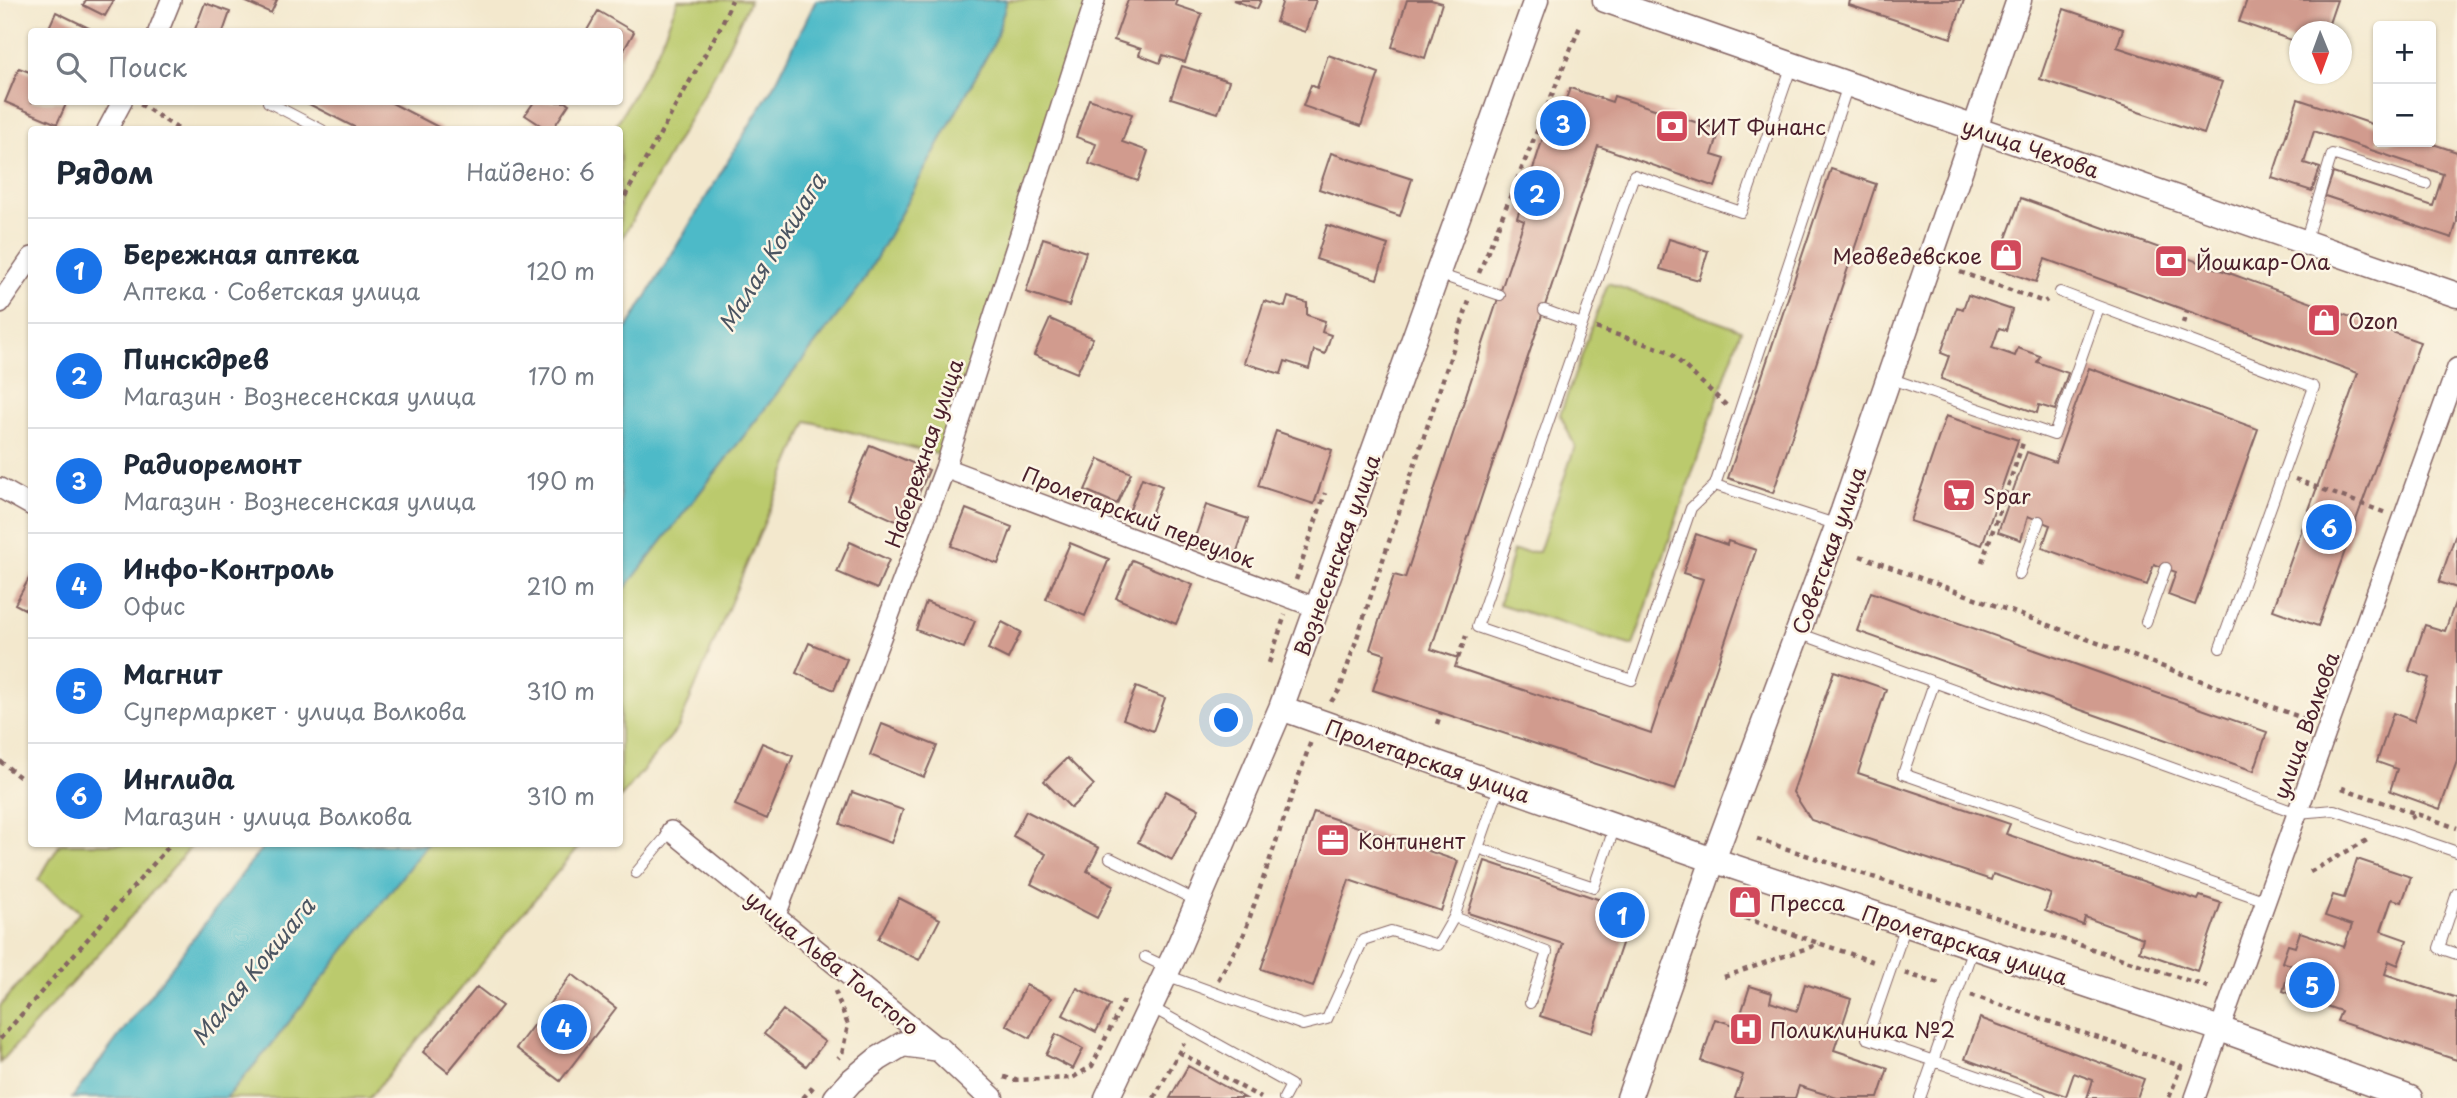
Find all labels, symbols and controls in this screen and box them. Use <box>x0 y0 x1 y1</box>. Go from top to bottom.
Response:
north arrow <box>2289 21 2352 84</box>
map controls <box>2373 21 2436 147</box>
button: + <box>2373 21 2436 84</box>
search box <box>28 28 623 105</box>
text: Поиск <box>108 47 187 86</box>
icon: search <box>52 48 90 86</box>
button: − <box>2373 84 2436 147</box>
pin: 3 <box>1540 97 1586 149</box>
bank icon: КИТ Финанс <box>1653 107 1691 145</box>
street label: улица Чехова <box>1958 109 2104 185</box>
place label: КИТ Финанс <box>1696 110 1826 142</box>
text: Рядом <box>56 149 154 194</box>
text: Найдено: 6 <box>466 154 595 189</box>
water label: Малая Кокшага <box>708 166 834 338</box>
pin: 2 <box>1514 167 1560 219</box>
text: Бережная аптека <box>123 234 359 273</box>
shop icon: Медведевское <box>1987 236 2025 274</box>
place label: Медведевское <box>1833 239 1982 271</box>
bank icon: Йошкар-Ола <box>2152 242 2190 280</box>
place label: Йошкар-Ола <box>2196 245 2330 277</box>
text: 1 <box>74 253 85 288</box>
text: 120 m <box>527 253 595 288</box>
text: Аптека · Советская улица <box>123 273 420 308</box>
shop icon: Ozon <box>2305 301 2343 339</box>
place label: Ozon <box>2348 304 2398 336</box>
text: Пинскдрев <box>123 339 269 378</box>
street label: Набережная улица <box>876 353 971 552</box>
text: 2 <box>71 358 87 393</box>
text: 170 m <box>528 358 595 393</box>
text: Магазин · Вознесенская улица <box>123 378 476 413</box>
text: Радиоремонт <box>123 444 301 483</box>
street label: Вознесенская улица <box>1285 449 1388 660</box>
street label: Пролетарский переулок <box>1018 457 1261 575</box>
street label: Советская улица <box>1783 461 1873 638</box>
text: 3 <box>71 463 87 498</box>
text: 190 m <box>527 463 595 498</box>
supermarket icon: Spar <box>1940 476 1978 514</box>
place label: Spar <box>1983 479 2031 511</box>
text: Магазин · Вознесенская улица <box>123 483 476 518</box>
pin: 6 <box>2306 501 2352 553</box>
text: Инфо-Контроль <box>123 549 334 588</box>
text: 4 <box>71 568 87 603</box>
text: 210 m <box>527 568 595 603</box>
text: Офис <box>123 588 185 623</box>
street label: улица Волкова <box>2264 647 2346 803</box>
text: Магнит <box>123 654 222 693</box>
text: 5 <box>72 673 86 708</box>
text: 310 m <box>526 673 595 708</box>
text: Супермаркет · улица Волкова <box>123 693 466 728</box>
your location <box>1209 703 1243 737</box>
street label: Пролетарская улица <box>1321 710 1535 810</box>
text: Инглида <box>123 759 235 798</box>
text: 6 <box>71 778 87 813</box>
text: 310 m <box>526 778 595 813</box>
text: Магазин · улица Волкова <box>123 798 411 833</box>
office icon: Континент <box>1314 821 1352 859</box>
place label: Континент <box>1358 824 1466 856</box>
street label: улица Льва Толстого <box>739 882 927 1042</box>
shop icon: Пресса <box>1726 883 1764 921</box>
place label: Пресса <box>1770 886 1845 918</box>
water label: Малая Кокшага <box>181 889 323 1052</box>
pin: 1 <box>1599 889 1645 941</box>
street label: Пролетарская улица <box>1858 896 2073 993</box>
pin: 5 <box>2289 959 2335 1011</box>
pin: 4 <box>541 1001 587 1053</box>
hospital icon: Поликлиника №2 <box>1727 1010 1765 1048</box>
place label: Поликлиника №2 <box>1770 1013 1955 1045</box>

